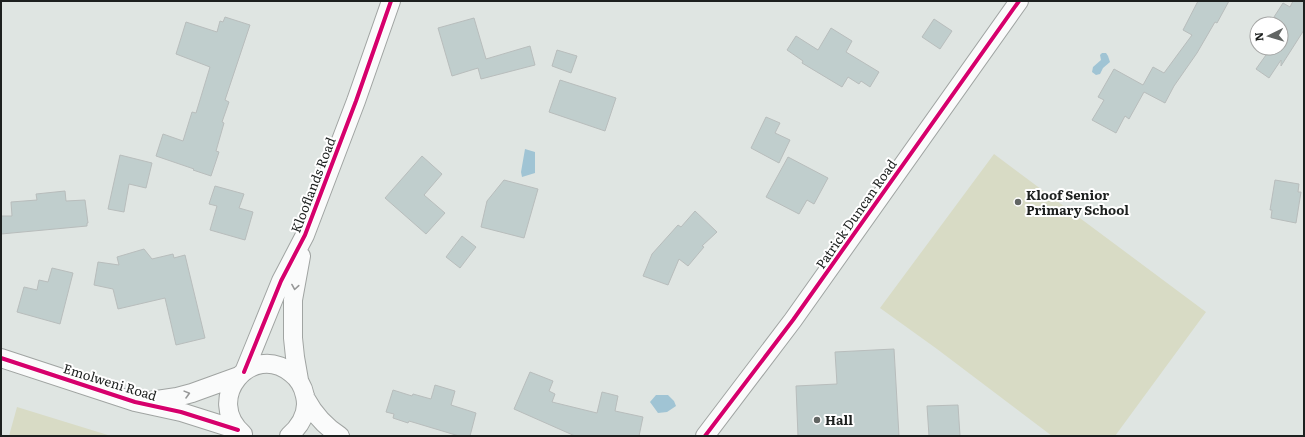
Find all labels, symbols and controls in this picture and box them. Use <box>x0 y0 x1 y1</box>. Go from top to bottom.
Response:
north arrow <box>1249 16 1289 56</box>
text: N <box>1250 32 1266 42</box>
street label: Klooflands Road <box>286 134 340 236</box>
street label: Patrick Duncan Road <box>811 155 901 272</box>
place label: Kloof Senior Primary School <box>1026 185 1129 219</box>
marker: Kloof Senior Primary School <box>1013 197 1023 207</box>
one-way arrow <box>291 284 300 290</box>
street label: Emolweni Road <box>61 358 159 405</box>
one-way arrow <box>183 390 190 399</box>
place label: Hall <box>825 410 853 429</box>
marker: Hall <box>812 415 822 425</box>

